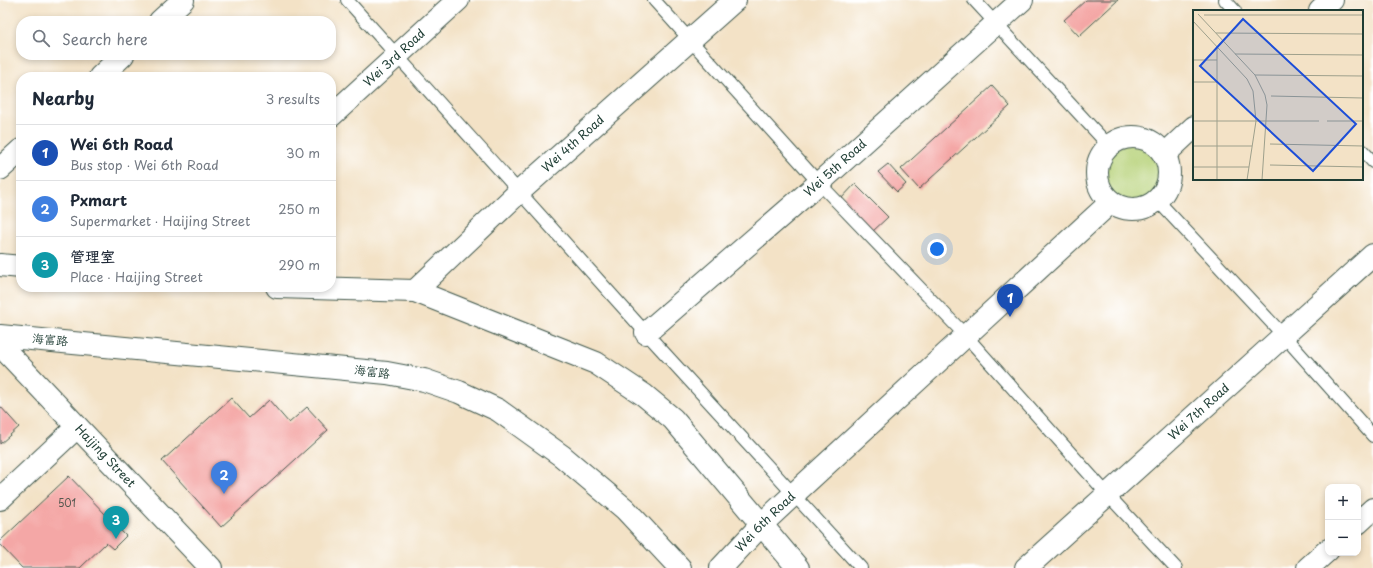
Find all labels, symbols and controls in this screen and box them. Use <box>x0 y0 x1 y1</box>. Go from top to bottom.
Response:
inset map <box>1193 10 1363 180</box>
search box <box>16 16 336 60</box>
street label: Wei 3rd Road <box>359 24 429 90</box>
icon: search <box>30 27 52 49</box>
text: Search here <box>62 27 148 50</box>
text: Nearby <box>32 85 94 111</box>
text: 3 results <box>266 89 320 108</box>
street label: Wei 4th Road <box>537 110 608 176</box>
text: Wei 6th Road <box>70 132 173 155</box>
street label: Wei 5th Road <box>799 135 870 200</box>
text: 1 <box>42 143 48 162</box>
text: 30 m <box>286 143 320 162</box>
text: Bus stop · Wei 6th Road <box>70 155 219 174</box>
text: Pxmart <box>70 188 127 211</box>
text: 2 <box>40 199 50 218</box>
text: 250 m <box>278 199 320 218</box>
text: Supermarket · Haijing Street <box>70 211 250 230</box>
your location <box>927 239 947 259</box>
text: 管理室 <box>70 244 115 267</box>
text: 3 <box>41 255 49 274</box>
text: 290 m <box>279 255 320 274</box>
text: Place · Haijing Street <box>70 267 203 286</box>
pin: 1 <box>997 284 1023 317</box>
street label: 海富路 <box>31 328 69 350</box>
street label: 海富路 <box>353 360 391 382</box>
street label: Wei 7th Road <box>1164 379 1233 444</box>
street label: Haijing Street <box>71 420 140 491</box>
pin: 2 <box>211 461 237 494</box>
map controls <box>1325 484 1361 556</box>
button: + <box>1325 484 1361 520</box>
street label: Wei 6th Road <box>730 487 799 555</box>
house number: 501 <box>58 495 76 510</box>
pin: 3 <box>103 506 129 539</box>
button: − <box>1325 520 1361 556</box>

